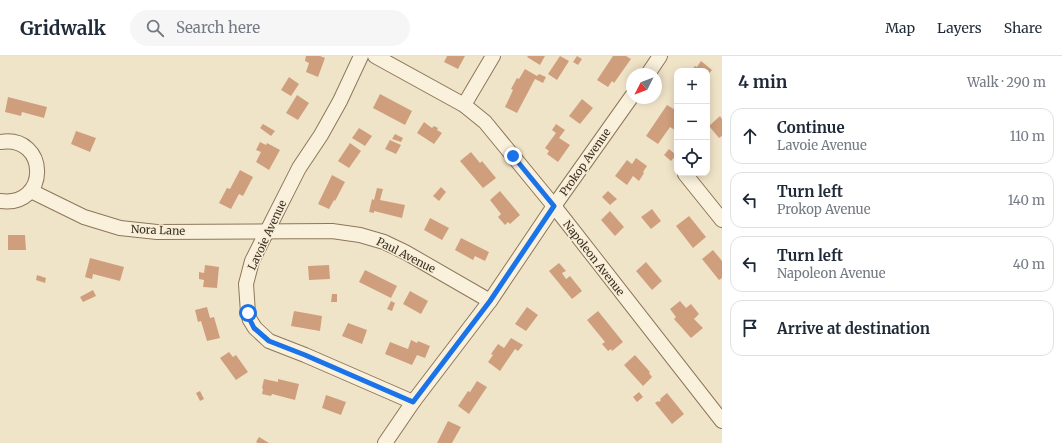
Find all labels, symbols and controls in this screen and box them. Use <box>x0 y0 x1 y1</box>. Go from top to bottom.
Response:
search box <box>130 10 410 46</box>
text: Gridwalk <box>20 16 106 40</box>
icon: search <box>144 17 166 39</box>
text: Search here <box>176 18 260 37</box>
text: Map <box>885 19 915 37</box>
text: Layers <box>937 19 982 37</box>
text: Share <box>1004 19 1042 37</box>
north arrow <box>626 68 662 104</box>
map controls <box>674 68 710 176</box>
button: + <box>674 68 710 104</box>
text: 4 min <box>738 71 787 93</box>
text: Walk · 290 m <box>967 74 1046 91</box>
button: − <box>674 104 710 140</box>
text: Continue <box>777 118 845 137</box>
street label: Prokop Avenue <box>557 125 614 198</box>
icon: ahead <box>739 125 761 147</box>
text: 110 m <box>1010 128 1045 145</box>
text: Lavoie Avenue <box>777 137 867 154</box>
button: locate <box>674 140 710 176</box>
route end <box>504 147 522 165</box>
text: Turn left <box>777 182 843 201</box>
icon: left <box>739 189 761 211</box>
text: 140 m <box>1008 192 1045 209</box>
street label: Lavoie Avenue <box>245 197 289 272</box>
text: Prokop Avenue <box>777 201 871 218</box>
street label: Napoleon Avenue <box>560 218 628 299</box>
street label: Nora Lane <box>131 222 186 238</box>
street label: Paul Avenue <box>374 234 438 276</box>
text: Turn left <box>777 246 843 265</box>
icon: left <box>739 253 761 275</box>
text: 40 m <box>1013 256 1045 273</box>
text: Napoleon Avenue <box>777 265 885 282</box>
route start <box>239 304 257 322</box>
icon: arrive <box>739 317 761 339</box>
text: Arrive at destination <box>777 319 930 338</box>

